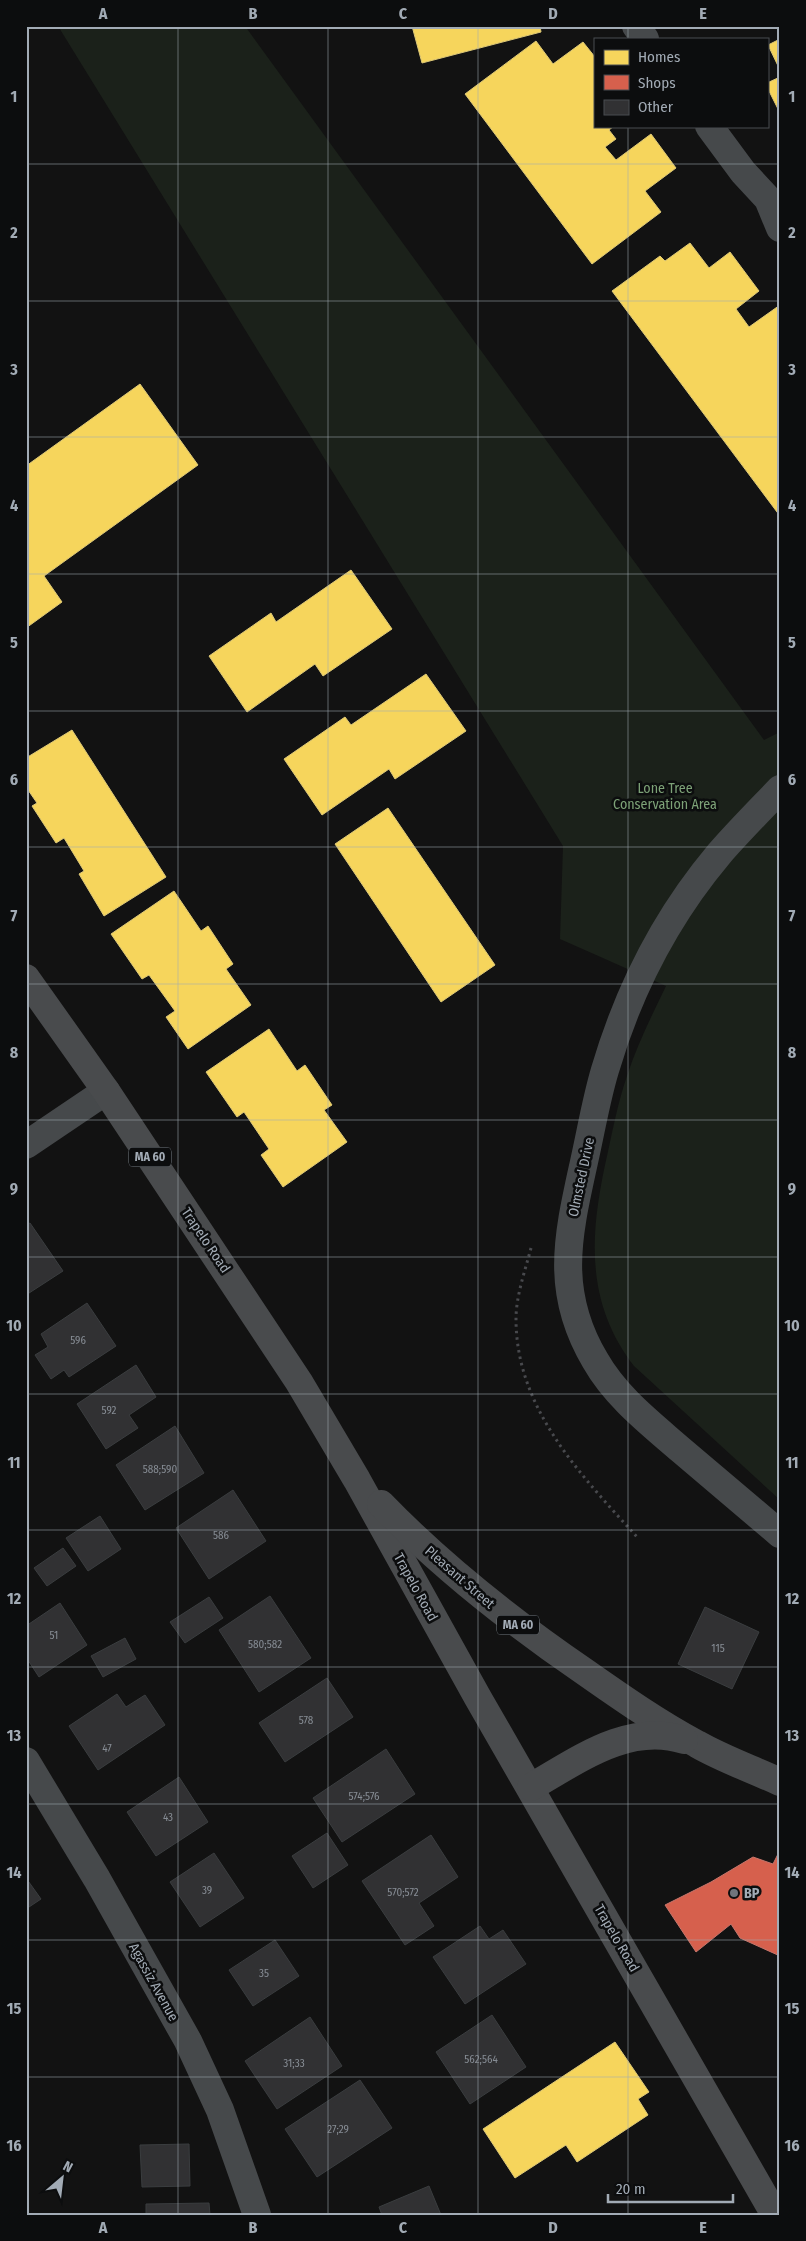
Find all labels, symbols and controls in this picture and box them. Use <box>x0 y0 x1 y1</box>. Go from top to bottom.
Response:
text: A <box>98 4 108 23</box>
text: B <box>249 4 258 23</box>
text: C <box>399 4 408 23</box>
text: D <box>548 4 558 23</box>
text: E <box>699 4 707 23</box>
legend <box>594 38 768 128</box>
text: Homes <box>638 48 680 66</box>
text: Shops <box>638 74 676 92</box>
text: 1 <box>11 87 17 106</box>
text: 1 <box>789 87 795 106</box>
text: Other <box>638 98 674 116</box>
text: 2 <box>9 223 18 242</box>
text: 2 <box>787 223 796 242</box>
text: 3 <box>9 360 18 379</box>
text: 3 <box>787 360 796 379</box>
text: 4 <box>10 496 18 515</box>
text: 4 <box>788 496 796 515</box>
text: 5 <box>10 633 18 652</box>
text: 5 <box>788 633 796 652</box>
text: 6 <box>10 770 18 789</box>
text: 6 <box>788 770 796 789</box>
park label: Lone Tree Conservation Area <box>613 780 717 813</box>
text: 7 <box>11 906 18 925</box>
text: 7 <box>789 906 796 925</box>
text: 8 <box>10 1043 19 1062</box>
text: 8 <box>788 1043 797 1062</box>
street label: Olmsted Drive <box>565 1136 598 1218</box>
road number: MA 60 <box>129 1148 171 1166</box>
text: 9 <box>10 1179 18 1198</box>
text: 9 <box>788 1179 796 1198</box>
street label: Trapelo Road <box>178 1204 234 1276</box>
text: 10 <box>6 1316 22 1335</box>
text: 10 <box>784 1316 800 1335</box>
house number: 596 <box>70 1334 86 1347</box>
house number: 592 <box>102 1404 117 1417</box>
text: 11 <box>7 1453 21 1472</box>
text: 11 <box>785 1453 799 1472</box>
house number: 588;590 <box>143 1463 177 1476</box>
house number: 586 <box>213 1529 230 1542</box>
street label: Pleasant Street <box>421 1542 498 1613</box>
street label: Trapelo Road <box>390 1550 441 1624</box>
text: 12 <box>7 1589 22 1608</box>
text: 12 <box>785 1589 800 1608</box>
road number: MA 60 <box>497 1616 539 1634</box>
house number: 51 <box>50 1629 58 1642</box>
house number: 580;582 <box>248 1638 282 1651</box>
house number: 115 <box>711 1642 725 1655</box>
house number: 578 <box>299 1714 314 1727</box>
text: 13 <box>7 1726 22 1745</box>
text: 13 <box>785 1726 800 1745</box>
house number: 47 <box>102 1742 112 1755</box>
house number: 574;576 <box>348 1790 380 1803</box>
house number: 43 <box>163 1811 173 1824</box>
text: 14 <box>7 1863 22 1882</box>
text: 14 <box>785 1863 800 1882</box>
house number: 39 <box>202 1884 212 1897</box>
place label: BP <box>744 1885 760 1902</box>
house number: 570;572 <box>387 1886 419 1899</box>
marker: BP <box>728 1887 740 1899</box>
street label: Trapelo Road <box>590 1902 643 1975</box>
street label: Agassiz Avenue <box>125 1940 182 2024</box>
house number: 35 <box>259 1967 269 1980</box>
text: 15 <box>7 1999 21 2018</box>
text: 15 <box>785 1999 799 2018</box>
house number: 562;564 <box>464 2053 498 2066</box>
house number: 31;33 <box>283 2057 305 2070</box>
house number: 27;29 <box>327 2123 349 2136</box>
text: 16 <box>6 2136 22 2155</box>
text: 16 <box>784 2136 800 2155</box>
north arrow <box>38 2154 88 2204</box>
text: N <box>60 2157 76 2176</box>
scale bar <box>608 2171 734 2203</box>
text: 20 m <box>616 2180 646 2198</box>
text: A <box>98 2218 108 2237</box>
text: B <box>249 2218 258 2237</box>
text: C <box>399 2218 408 2237</box>
text: D <box>548 2218 558 2237</box>
text: E <box>699 2218 707 2237</box>

